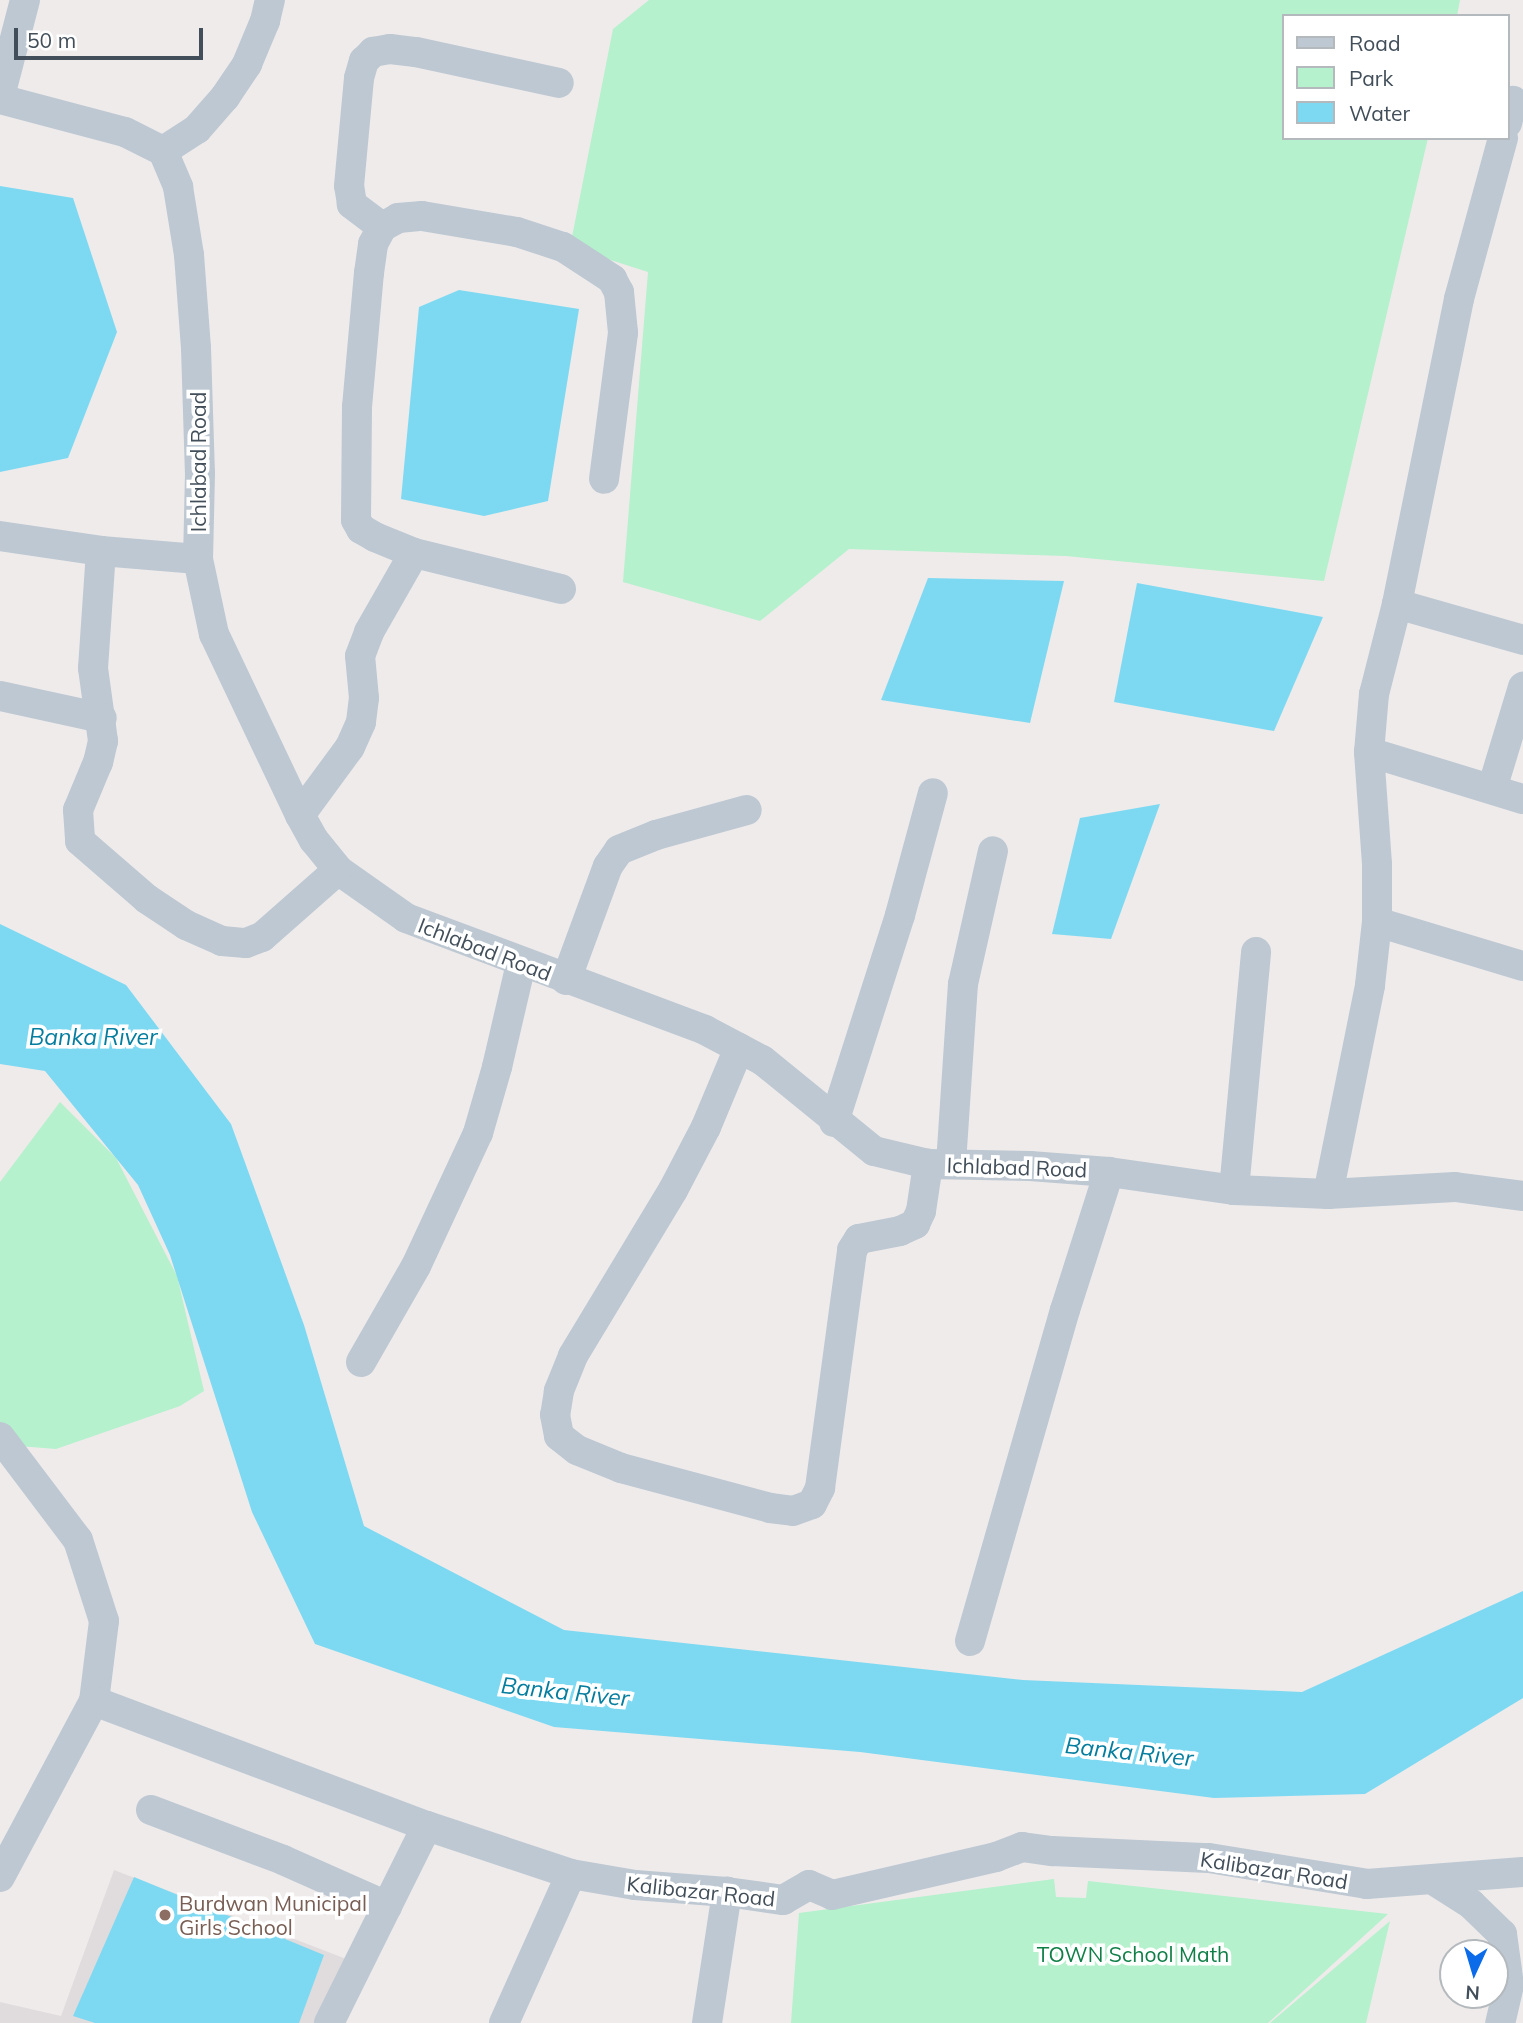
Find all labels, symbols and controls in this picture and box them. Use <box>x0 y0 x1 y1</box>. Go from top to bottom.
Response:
scale bar <box>18 14 206 58</box>
legend <box>1282 14 1509 140</box>
text: 50 m <box>27 27 76 53</box>
text: Road <box>1349 30 1400 56</box>
text: Park <box>1349 65 1393 91</box>
text: Water <box>1349 100 1410 126</box>
street label: Ichlabad Road <box>185 392 211 532</box>
street label: Ichlabad Road <box>415 912 555 986</box>
water label: Banka River <box>29 1023 157 1051</box>
street label: Ichlabad Road <box>946 1152 1088 1182</box>
water label: Banka River <box>500 1672 630 1712</box>
water label: Banka River <box>1064 1732 1194 1772</box>
street label: Kalibazar Road <box>1198 1846 1350 1894</box>
street label: Kalibazar Road <box>626 1871 776 1911</box>
place label: Burdwan Municipal Girls School <box>179 1890 367 1940</box>
marker: Burdwan Municipal Girls School <box>157 1907 173 1923</box>
north arrow <box>1439 1939 1509 2009</box>
park label: TOWN School Math <box>1037 1941 1229 1967</box>
text: N <box>1465 1980 1481 2005</box>

